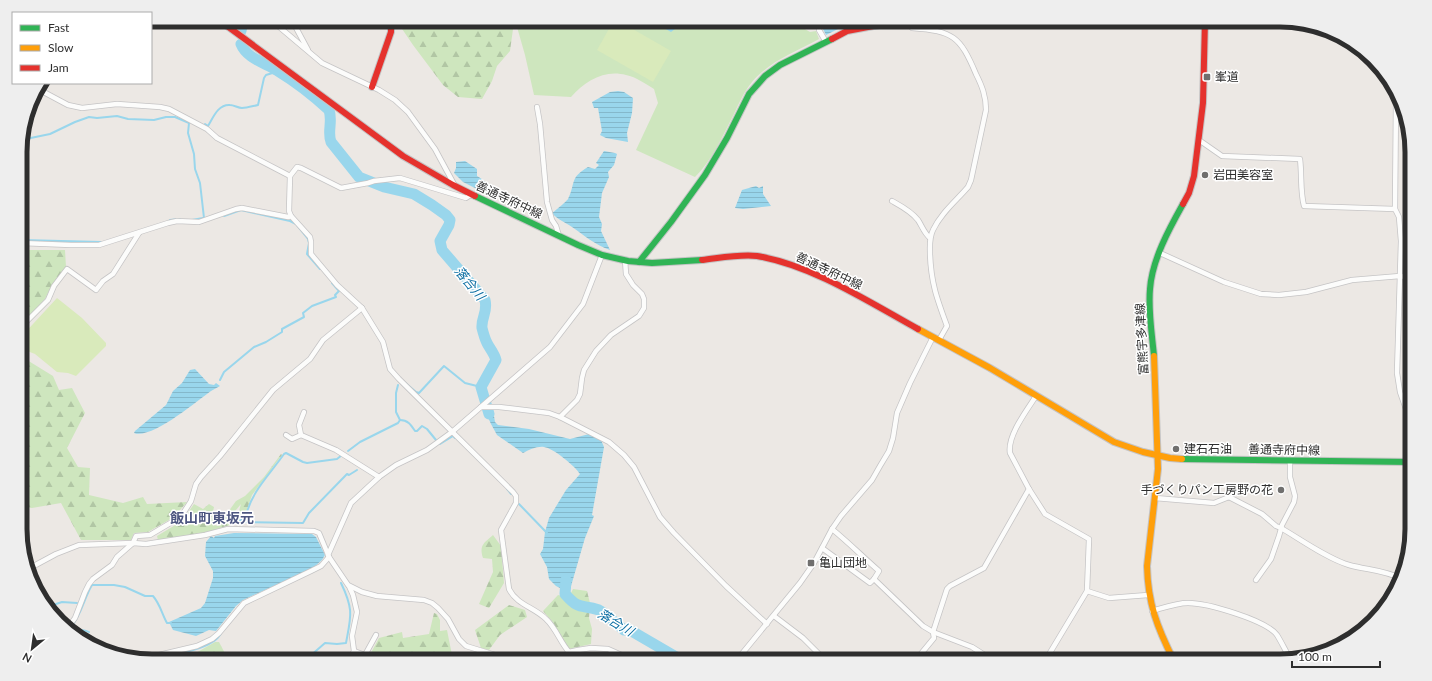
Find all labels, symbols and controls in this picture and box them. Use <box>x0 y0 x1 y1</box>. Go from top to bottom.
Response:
legend <box>12 12 152 84</box>
text: Fast <box>48 20 70 35</box>
text: Slow <box>48 40 74 55</box>
text: Jam <box>48 60 69 75</box>
place label: 峯道 <box>1215 69 1239 84</box>
marker: 峯道 <box>1202 72 1212 82</box>
place label: 岩田美容室 <box>1213 167 1273 182</box>
marker: 岩田美容室 <box>1200 170 1210 180</box>
street label: 善通寺府中線 <box>473 178 545 222</box>
street label: 善通寺府中線 <box>793 249 865 293</box>
water label: 落合川 <box>452 263 490 305</box>
street label: 富熊宇多津線 <box>1132 303 1151 375</box>
place label: 建石石油 <box>1184 441 1232 456</box>
street label: 善通寺府中線 <box>1248 441 1320 458</box>
marker: 建石石油 <box>1171 444 1181 454</box>
place label: 手づくりパン工房野の花 <box>1140 482 1273 497</box>
marker: 手づくりパン工房野の花 <box>1276 485 1286 495</box>
district label: 飯山町東坂元 <box>170 509 254 526</box>
place label: 亀山団地 <box>819 555 867 570</box>
marker: 亀山団地 <box>806 558 816 568</box>
water label: 落合川 <box>595 605 639 640</box>
north arrow <box>12 629 52 669</box>
scale bar <box>1292 643 1380 669</box>
text: 100 m <box>1298 649 1332 664</box>
text: N <box>20 650 34 666</box>

